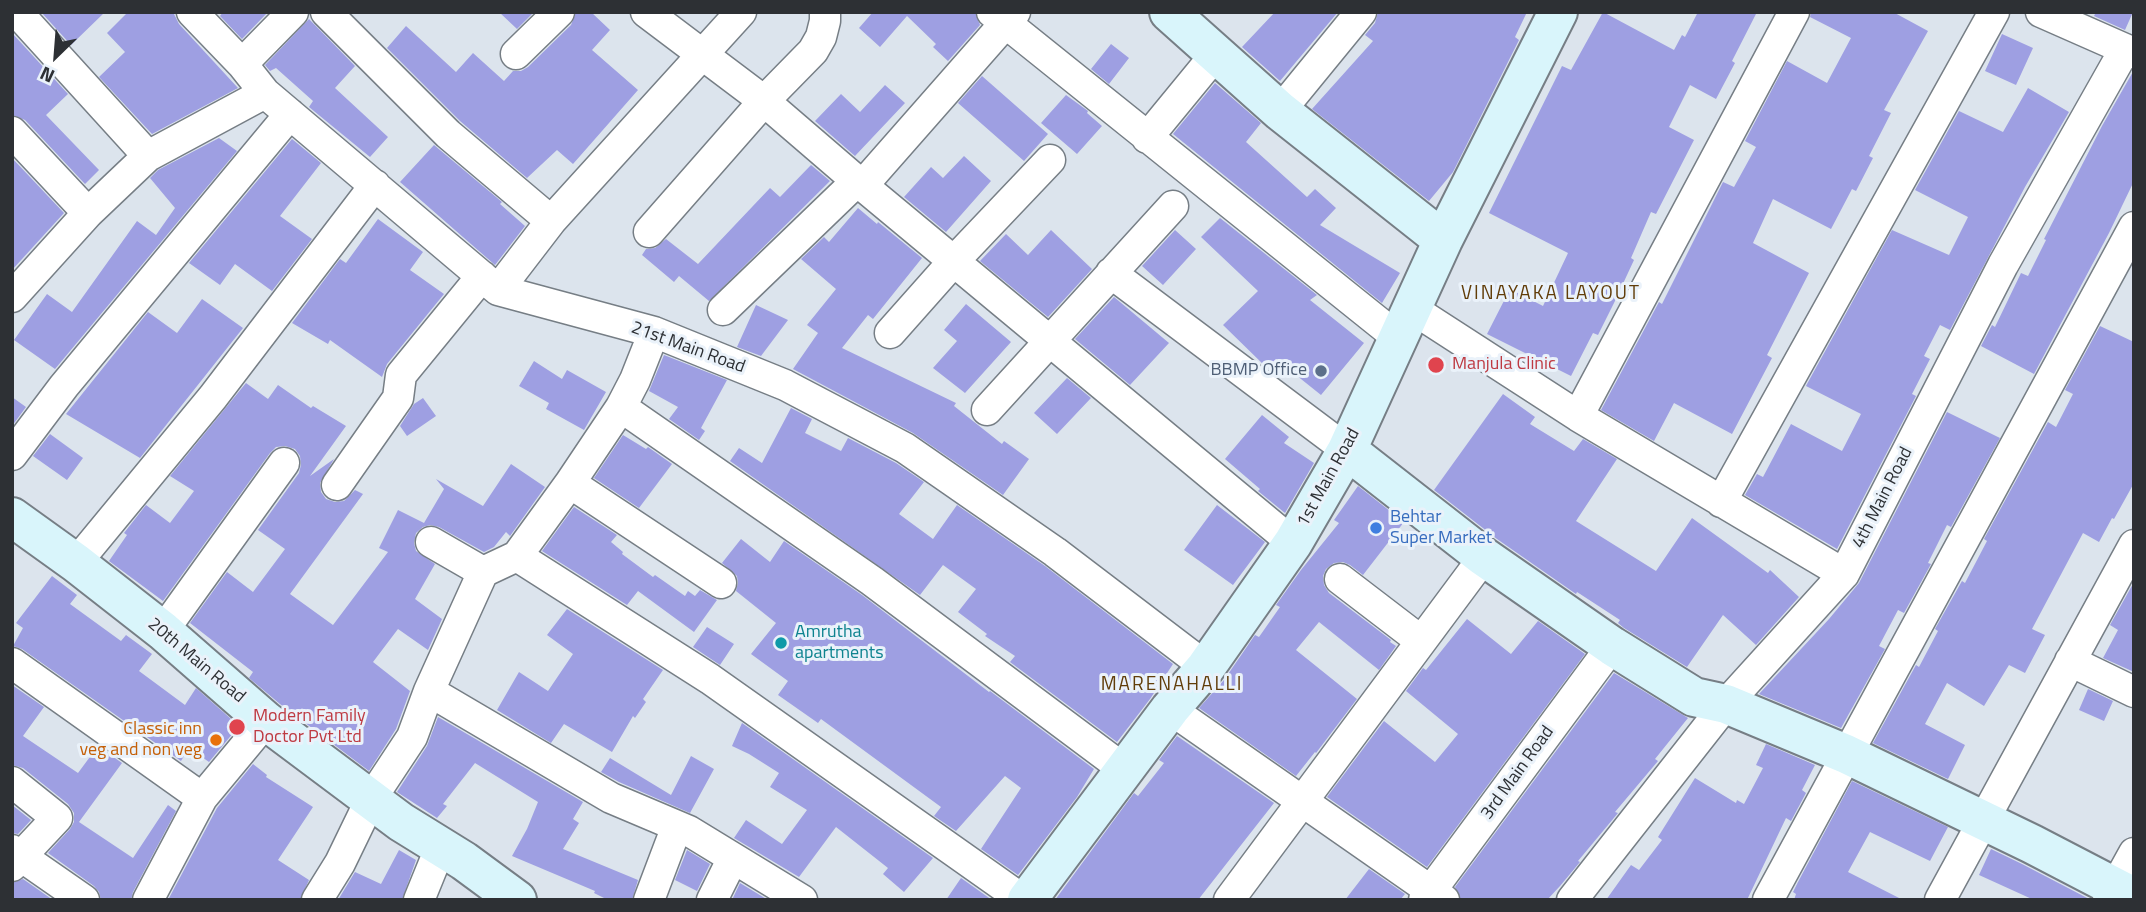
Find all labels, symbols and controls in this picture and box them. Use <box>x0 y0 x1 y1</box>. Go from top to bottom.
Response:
north arrow <box>21 21 91 91</box>
text: N <box>35 60 59 91</box>
district label: VINAYAKA LAYOUT <box>1463 283 1639 305</box>
street label: 21st Main Road <box>628 317 748 379</box>
place label: Manjula Clinic <box>1452 354 1556 376</box>
marker: Manjula Clinic <box>1426 355 1446 375</box>
place label: BBMP Office <box>1211 360 1307 382</box>
marker: BBMP Office <box>1313 363 1329 379</box>
street label: 1st Main Road <box>1293 425 1365 531</box>
street label: 4th Main Road <box>1848 444 1918 552</box>
place label: Behtar Super Market <box>1390 507 1492 550</box>
marker: Behtar Super Market <box>1368 520 1384 536</box>
street label: 20th Main Road <box>143 614 249 708</box>
place label: Amrutha apartments <box>795 622 884 664</box>
marker: Amrutha apartments <box>773 635 789 651</box>
district label: MARENAHALLI <box>1102 674 1242 696</box>
place label: Modern Family Doctor Pvt Ltd <box>253 706 366 748</box>
marker: Modern Family Doctor Pvt Ltd <box>227 717 247 737</box>
place label: Classic inn veg and non veg <box>79 719 202 762</box>
street label: 3rd Main Road <box>1477 722 1559 824</box>
marker: Classic inn veg and non veg <box>208 732 224 748</box>

